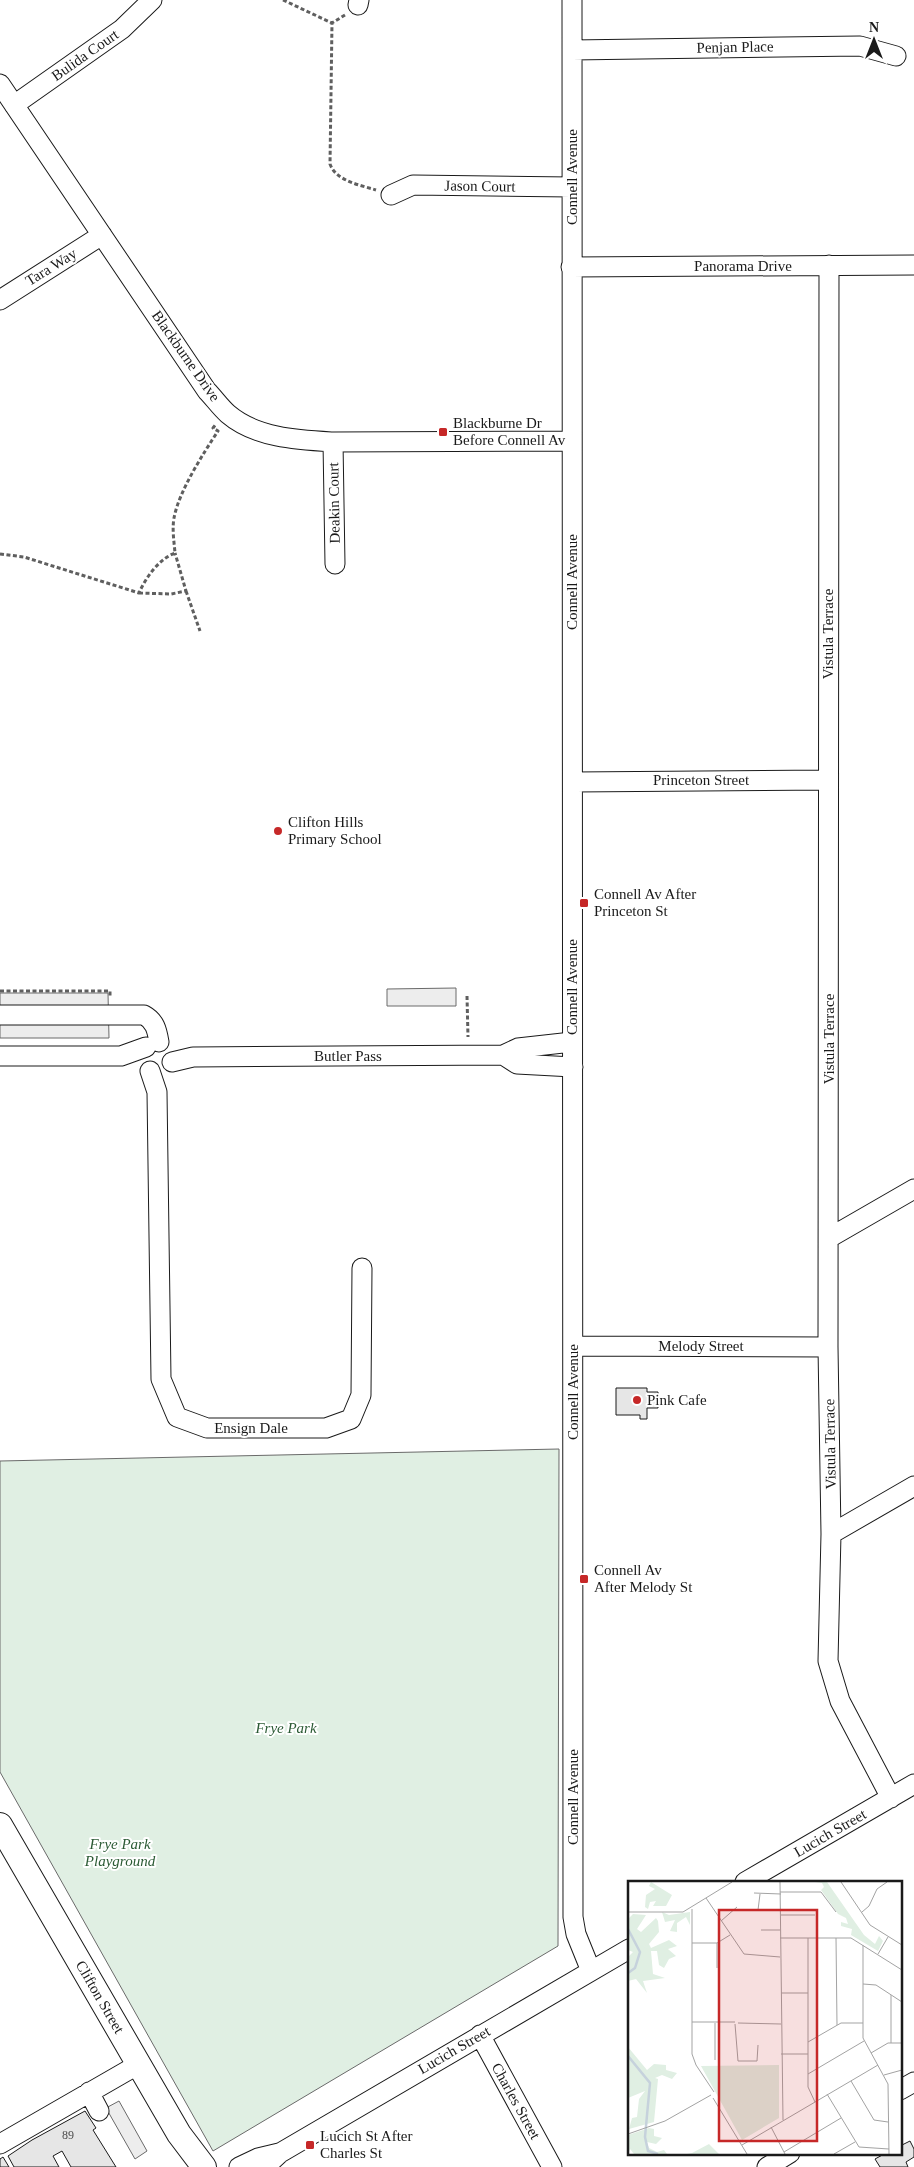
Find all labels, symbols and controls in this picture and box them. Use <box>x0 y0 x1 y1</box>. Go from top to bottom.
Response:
north arrow <box>849 15 899 65</box>
text: N <box>869 20 879 35</box>
street label: Bulida Court <box>48 26 122 84</box>
street label: Penjan Place <box>696 38 774 56</box>
street label: Connell Avenue <box>564 129 580 225</box>
street label: Jason Court <box>444 177 517 195</box>
street label: Tara Way <box>23 245 80 289</box>
street label: Panorama Drive <box>694 258 792 274</box>
street label: Blackburne Drive <box>149 308 223 405</box>
place label: Blackburne Dr Before Connell Av <box>453 415 566 448</box>
marker: Blackburne Dr Before Connell Av <box>437 426 449 438</box>
street label: Deakin Court <box>325 461 343 544</box>
street label: Connell Avenue <box>564 534 580 630</box>
street label: Vistula Terrace <box>820 588 836 679</box>
street label: Princeton Street <box>653 772 750 788</box>
place label: Clifton Hills Primary School <box>288 814 382 847</box>
marker: Clifton Hills Primary School <box>272 825 284 837</box>
place label: Connell Av After Princeton St <box>594 886 696 919</box>
marker: Connell Av After Princeton St <box>578 897 590 909</box>
street label: Connell Avenue <box>564 939 580 1035</box>
street label: Vistula Terrace <box>821 993 837 1084</box>
street label: Butler Pass <box>314 1048 382 1064</box>
street label: Melody Street <box>658 1338 745 1354</box>
street label: Connell Avenue <box>565 1344 581 1440</box>
place label: Pink Cafe <box>647 1392 707 1408</box>
marker: Pink Cafe <box>631 1394 643 1406</box>
street label: Vistula Terrace <box>821 1398 839 1489</box>
street label: Ensign Dale <box>214 1420 288 1436</box>
place label: Connell Av After Melody St <box>594 1562 693 1595</box>
marker: Connell Av After Melody St <box>578 1573 590 1585</box>
park label: Frye Park <box>254 1720 317 1736</box>
street label: Connell Avenue <box>565 1749 581 1845</box>
street label: Lucich Street <box>791 1806 870 1860</box>
park label: Frye Park Playground <box>84 1836 156 1869</box>
inset map <box>628 1881 902 2154</box>
street label: Clifton Street <box>73 1958 128 2037</box>
street label: Lucich Street <box>415 2023 494 2077</box>
street label: Charles Street <box>489 2060 544 2143</box>
house number: 89 <box>62 2128 74 2142</box>
place label: Lucich St After Charles St <box>320 2128 412 2161</box>
marker: Lucich St After Charles St <box>304 2139 316 2151</box>

